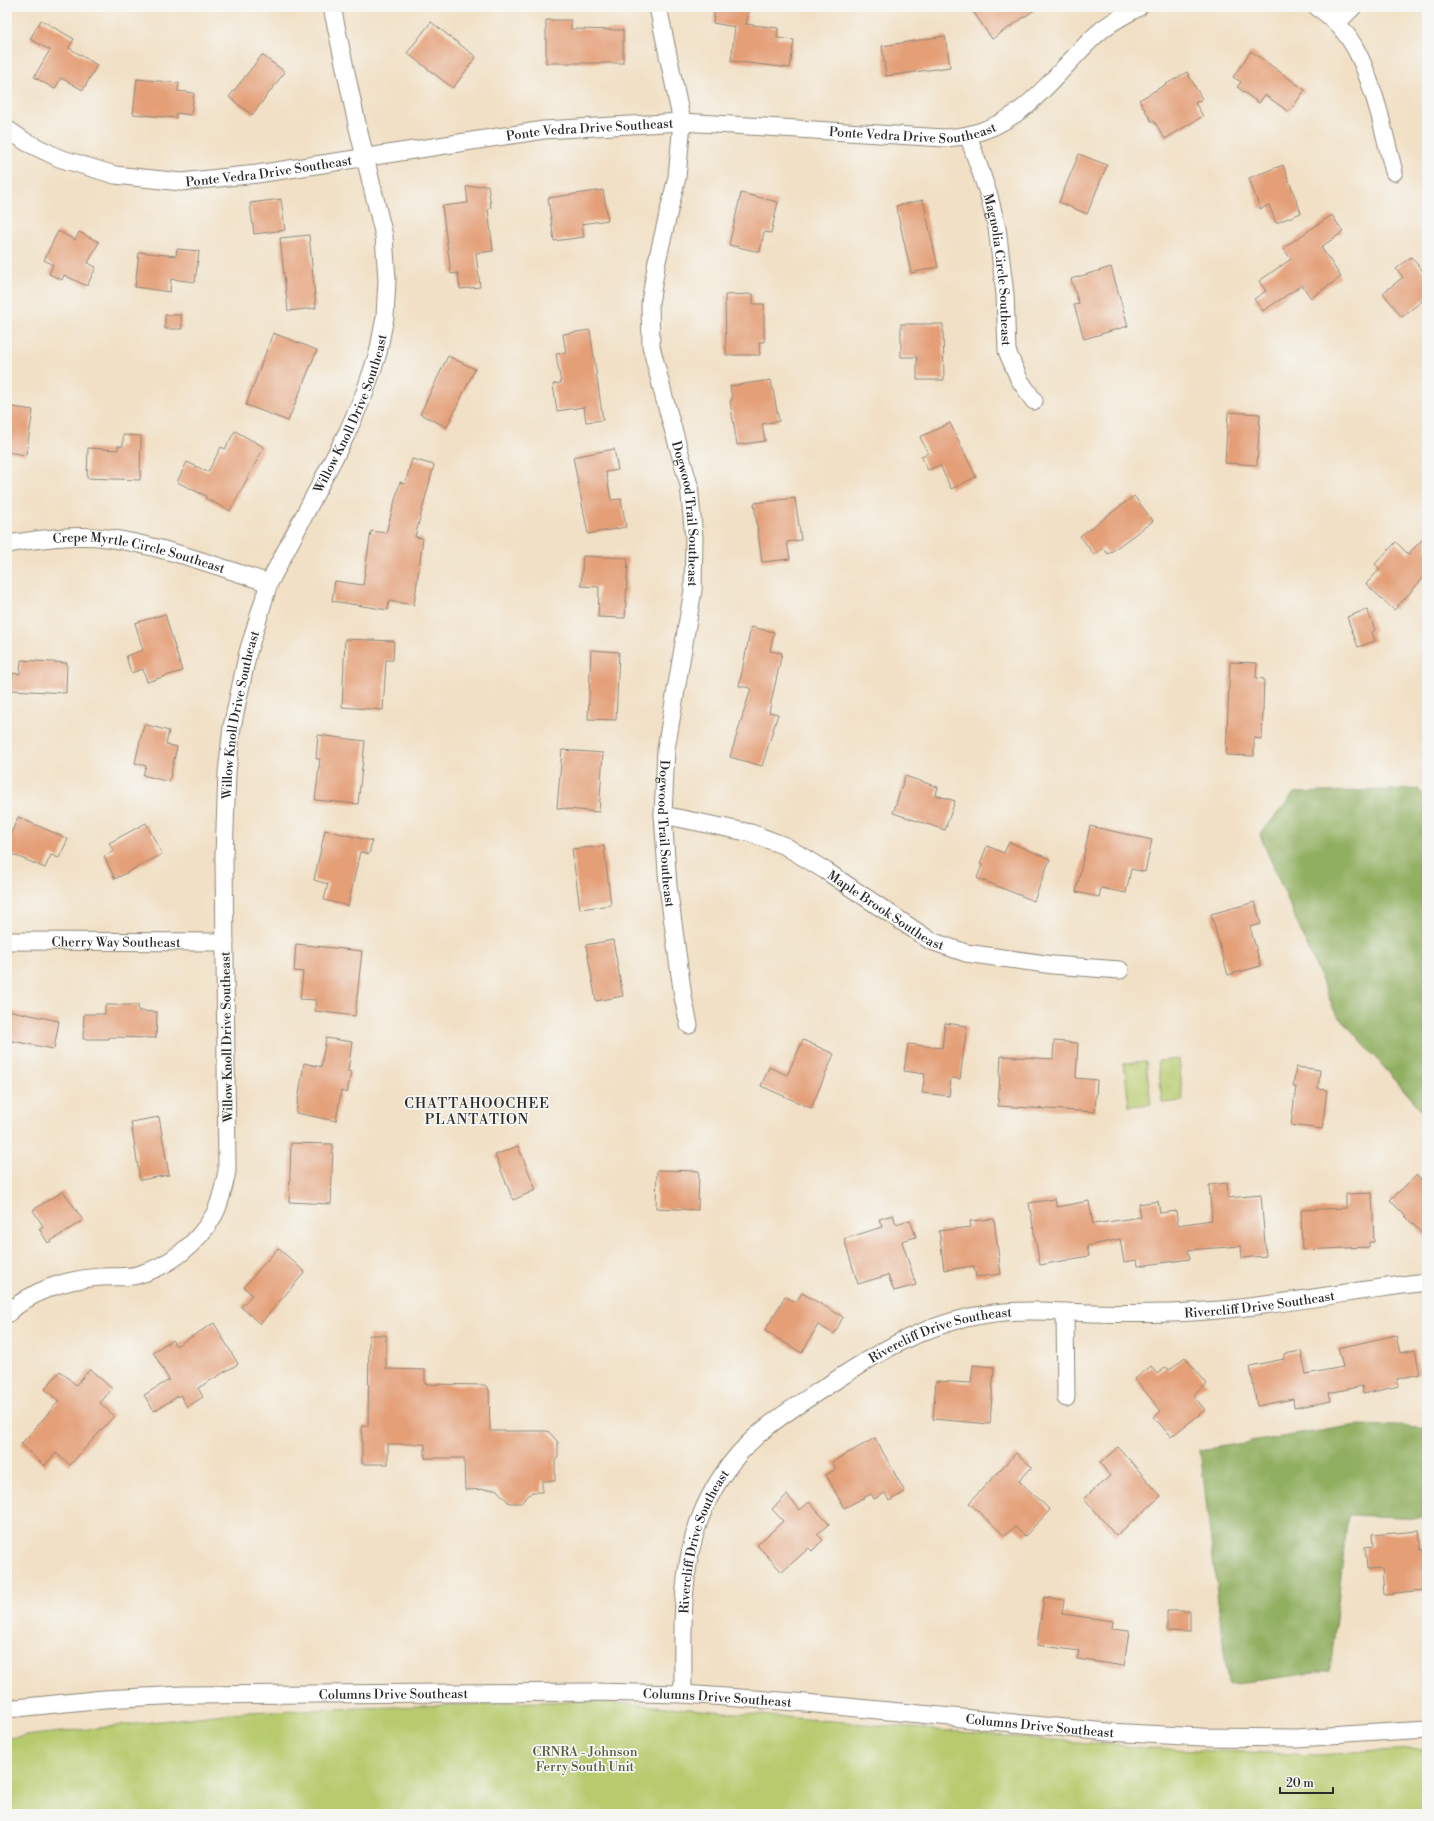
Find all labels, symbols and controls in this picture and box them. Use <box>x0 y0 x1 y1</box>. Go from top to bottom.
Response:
street label: Ponte Vedra Drive Southeast <box>505 115 674 145</box>
street label: Ponte Vedra Drive Southeast <box>829 119 999 147</box>
street label: Ponte Vedra Drive Southeast <box>185 152 354 190</box>
street label: Magnolia Circle Southeast <box>980 192 1014 347</box>
street label: Willow Knoll Drive Southeast <box>310 333 391 497</box>
street label: Dogwood Trail Southeast <box>668 439 701 587</box>
street label: Crepe Myrtle Circle Southeast <box>52 530 227 577</box>
street label: Willow Knoll Drive Southeast <box>219 628 263 800</box>
street label: Dogwood Trail Southeast <box>654 760 678 909</box>
street label: Maple Brook Southeast <box>824 867 946 954</box>
street label: Cherry Way Southeast <box>51 934 181 951</box>
street label: Willow Knoll Drive Southeast <box>218 951 237 1124</box>
district label: CHATTAHOOCHEE PLANTATION <box>404 1095 550 1129</box>
street label: Rivercliff Drive Southeast <box>1184 1288 1336 1321</box>
street label: Rivercliff Drive Southeast <box>866 1304 1013 1367</box>
street label: Rivercliff Drive Southeast <box>676 1466 733 1614</box>
street label: Columns Drive Southeast <box>319 1686 468 1703</box>
street label: Columns Drive Southeast <box>643 1686 793 1711</box>
street label: Columns Drive Southeast <box>965 1711 1115 1741</box>
park label: CRNRA - Johnson Ferry South Unit <box>533 1744 638 1775</box>
scale bar <box>1280 1769 1333 1795</box>
text: 20 m <box>1286 1776 1314 1791</box>

